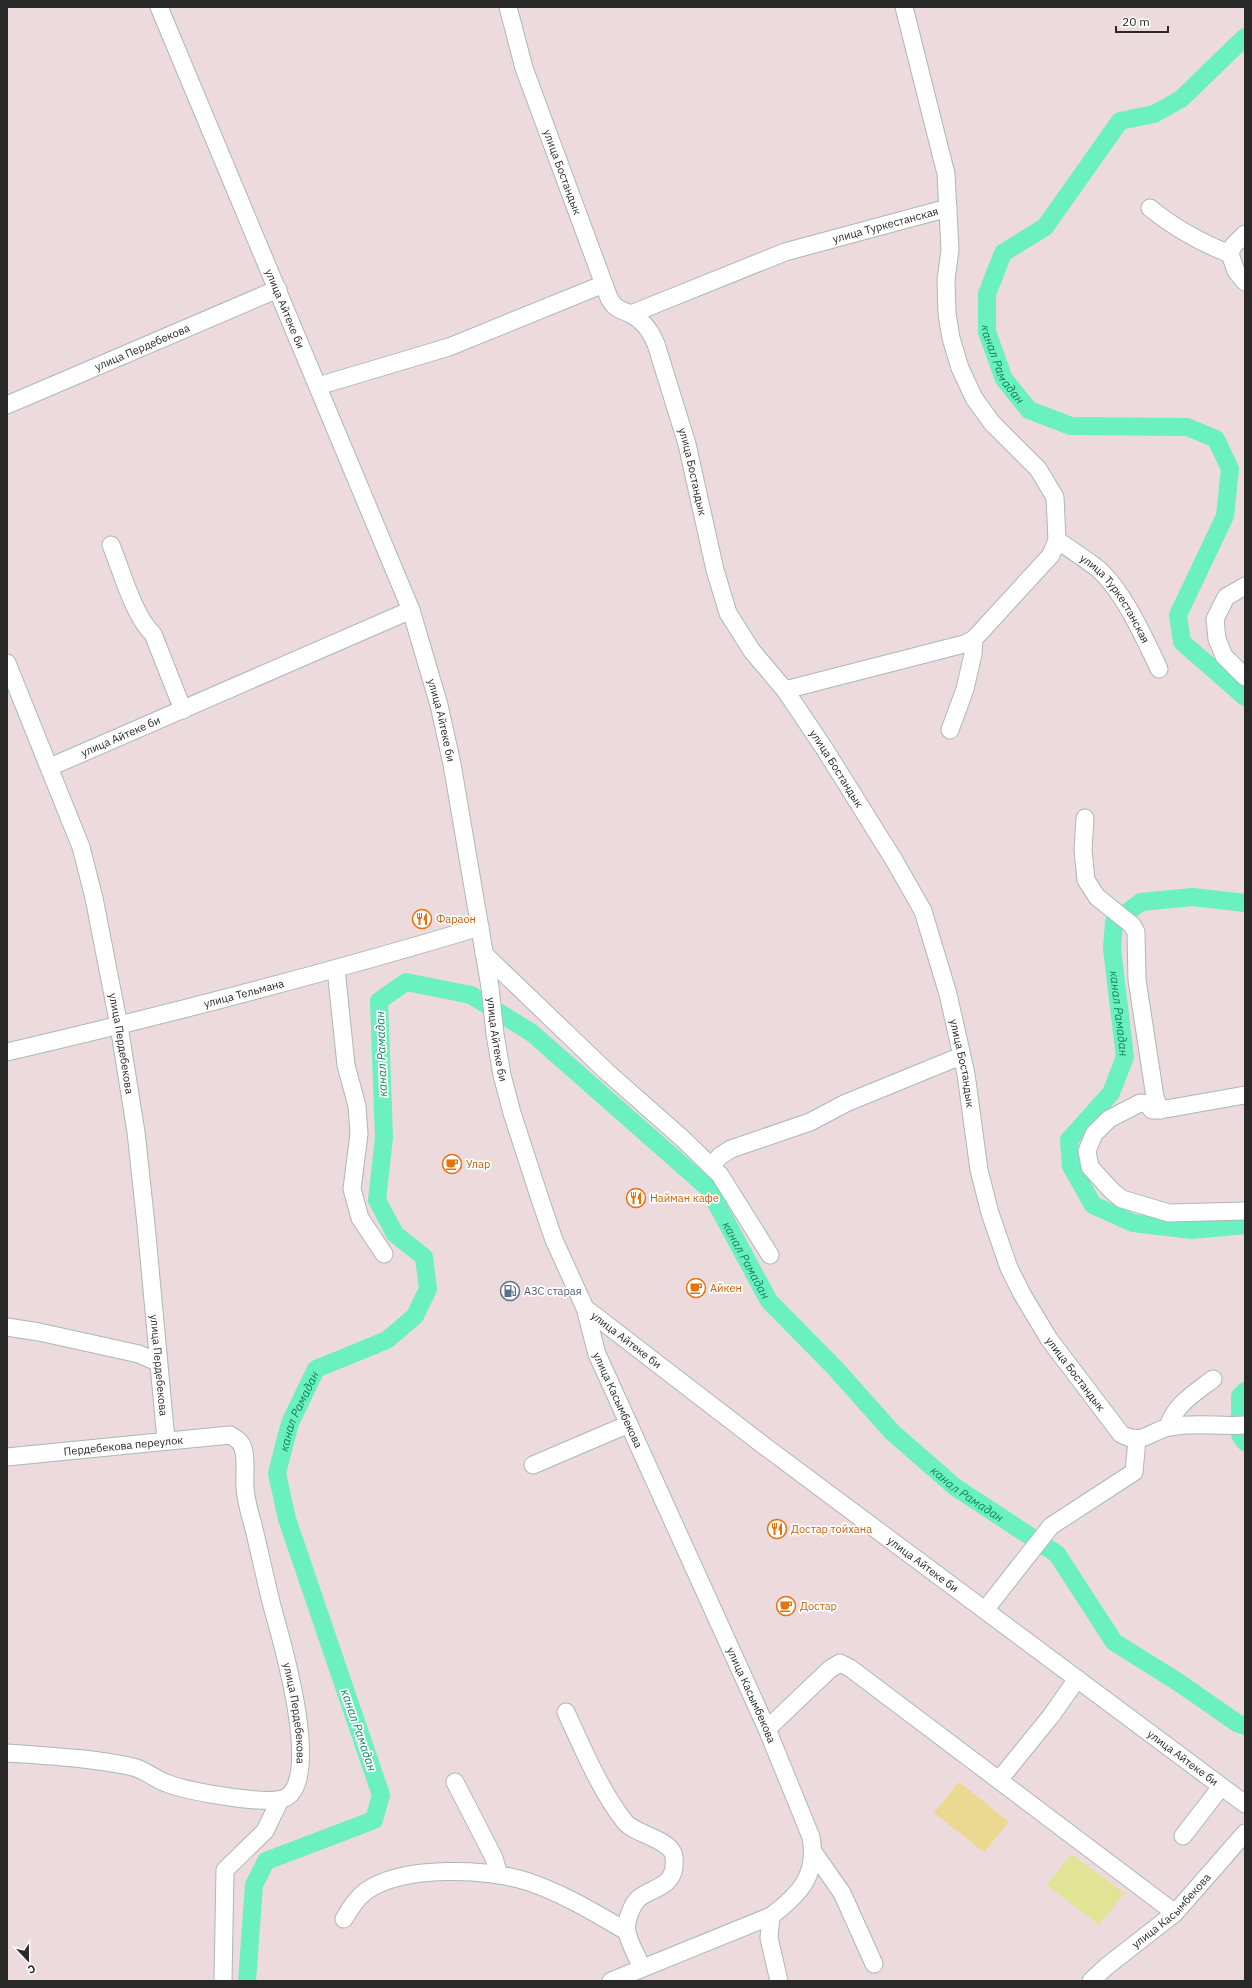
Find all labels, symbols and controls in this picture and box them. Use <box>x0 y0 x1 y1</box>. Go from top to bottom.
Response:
scale bar <box>1116 8 1168 34</box>
text: 20 m <box>1122 14 1150 29</box>
street label: улица Бостандык <box>540 127 585 217</box>
street label: улица Туркестанская <box>831 204 940 246</box>
street label: улица Айтеке би <box>262 267 308 351</box>
street label: улица Пердебекова <box>92 321 192 374</box>
water label: канал Рамадан <box>980 325 1028 407</box>
street label: улица Бостандык <box>675 426 710 517</box>
street label: улица Туркестанская <box>1077 551 1153 645</box>
street label: улица Айтеке би <box>425 677 458 763</box>
street label: улица Айтеке би <box>79 713 162 760</box>
street label: улица Бостандык <box>807 727 867 810</box>
restaurant icon: Фараон <box>411 908 433 930</box>
place label: Фараон <box>436 912 476 926</box>
water label: канал Рамадан <box>1107 970 1132 1057</box>
street label: улица Тельмана <box>202 976 286 1011</box>
street label: улица Пердебекова <box>106 992 137 1095</box>
street label: улица Айтеке би <box>484 997 510 1083</box>
water label: канал Рамадан <box>372 1011 390 1097</box>
street label: улица Бостандык <box>947 1018 977 1108</box>
cafe icon: Улар <box>441 1153 463 1175</box>
place label: Улар <box>466 1157 490 1171</box>
restaurant icon: Найман кафе <box>625 1187 647 1209</box>
place label: Найман кафе <box>650 1191 719 1205</box>
water label: канал Рамадан <box>720 1219 774 1302</box>
cafe icon: Айкен <box>685 1277 707 1299</box>
fuel station icon: АЗС старая <box>499 1280 521 1302</box>
place label: Айкен <box>710 1281 742 1295</box>
place label: АЗС старая <box>524 1284 582 1298</box>
street label: улица Айтеке би <box>588 1308 664 1371</box>
street label: улица Пердебекова <box>147 1314 171 1417</box>
street label: улица Бостандык <box>1043 1334 1108 1414</box>
street label: улица Касымбекова <box>590 1350 646 1450</box>
water label: канал Рамадан <box>275 1368 322 1453</box>
street label: Пердебекова переулок <box>63 1433 184 1458</box>
water label: канал Рамадан <box>928 1462 1007 1525</box>
restaurant icon: Достар тойхана <box>766 1518 788 1540</box>
place label: Достар тойхана <box>791 1522 872 1536</box>
street label: улица Айтеке би <box>885 1533 961 1595</box>
cafe icon: Достар <box>775 1595 797 1617</box>
place label: Достар <box>800 1599 837 1613</box>
street label: улица Касымбекова <box>724 1645 779 1745</box>
street label: улица Пердебекова <box>280 1661 308 1764</box>
water label: канал Рамадан <box>338 1687 380 1773</box>
street label: улица Айтеке би <box>1145 1727 1221 1789</box>
street label: улица Касымбекова <box>1129 1870 1214 1951</box>
north arrow <box>8 1940 48 1980</box>
text: С <box>26 1961 38 1977</box>

